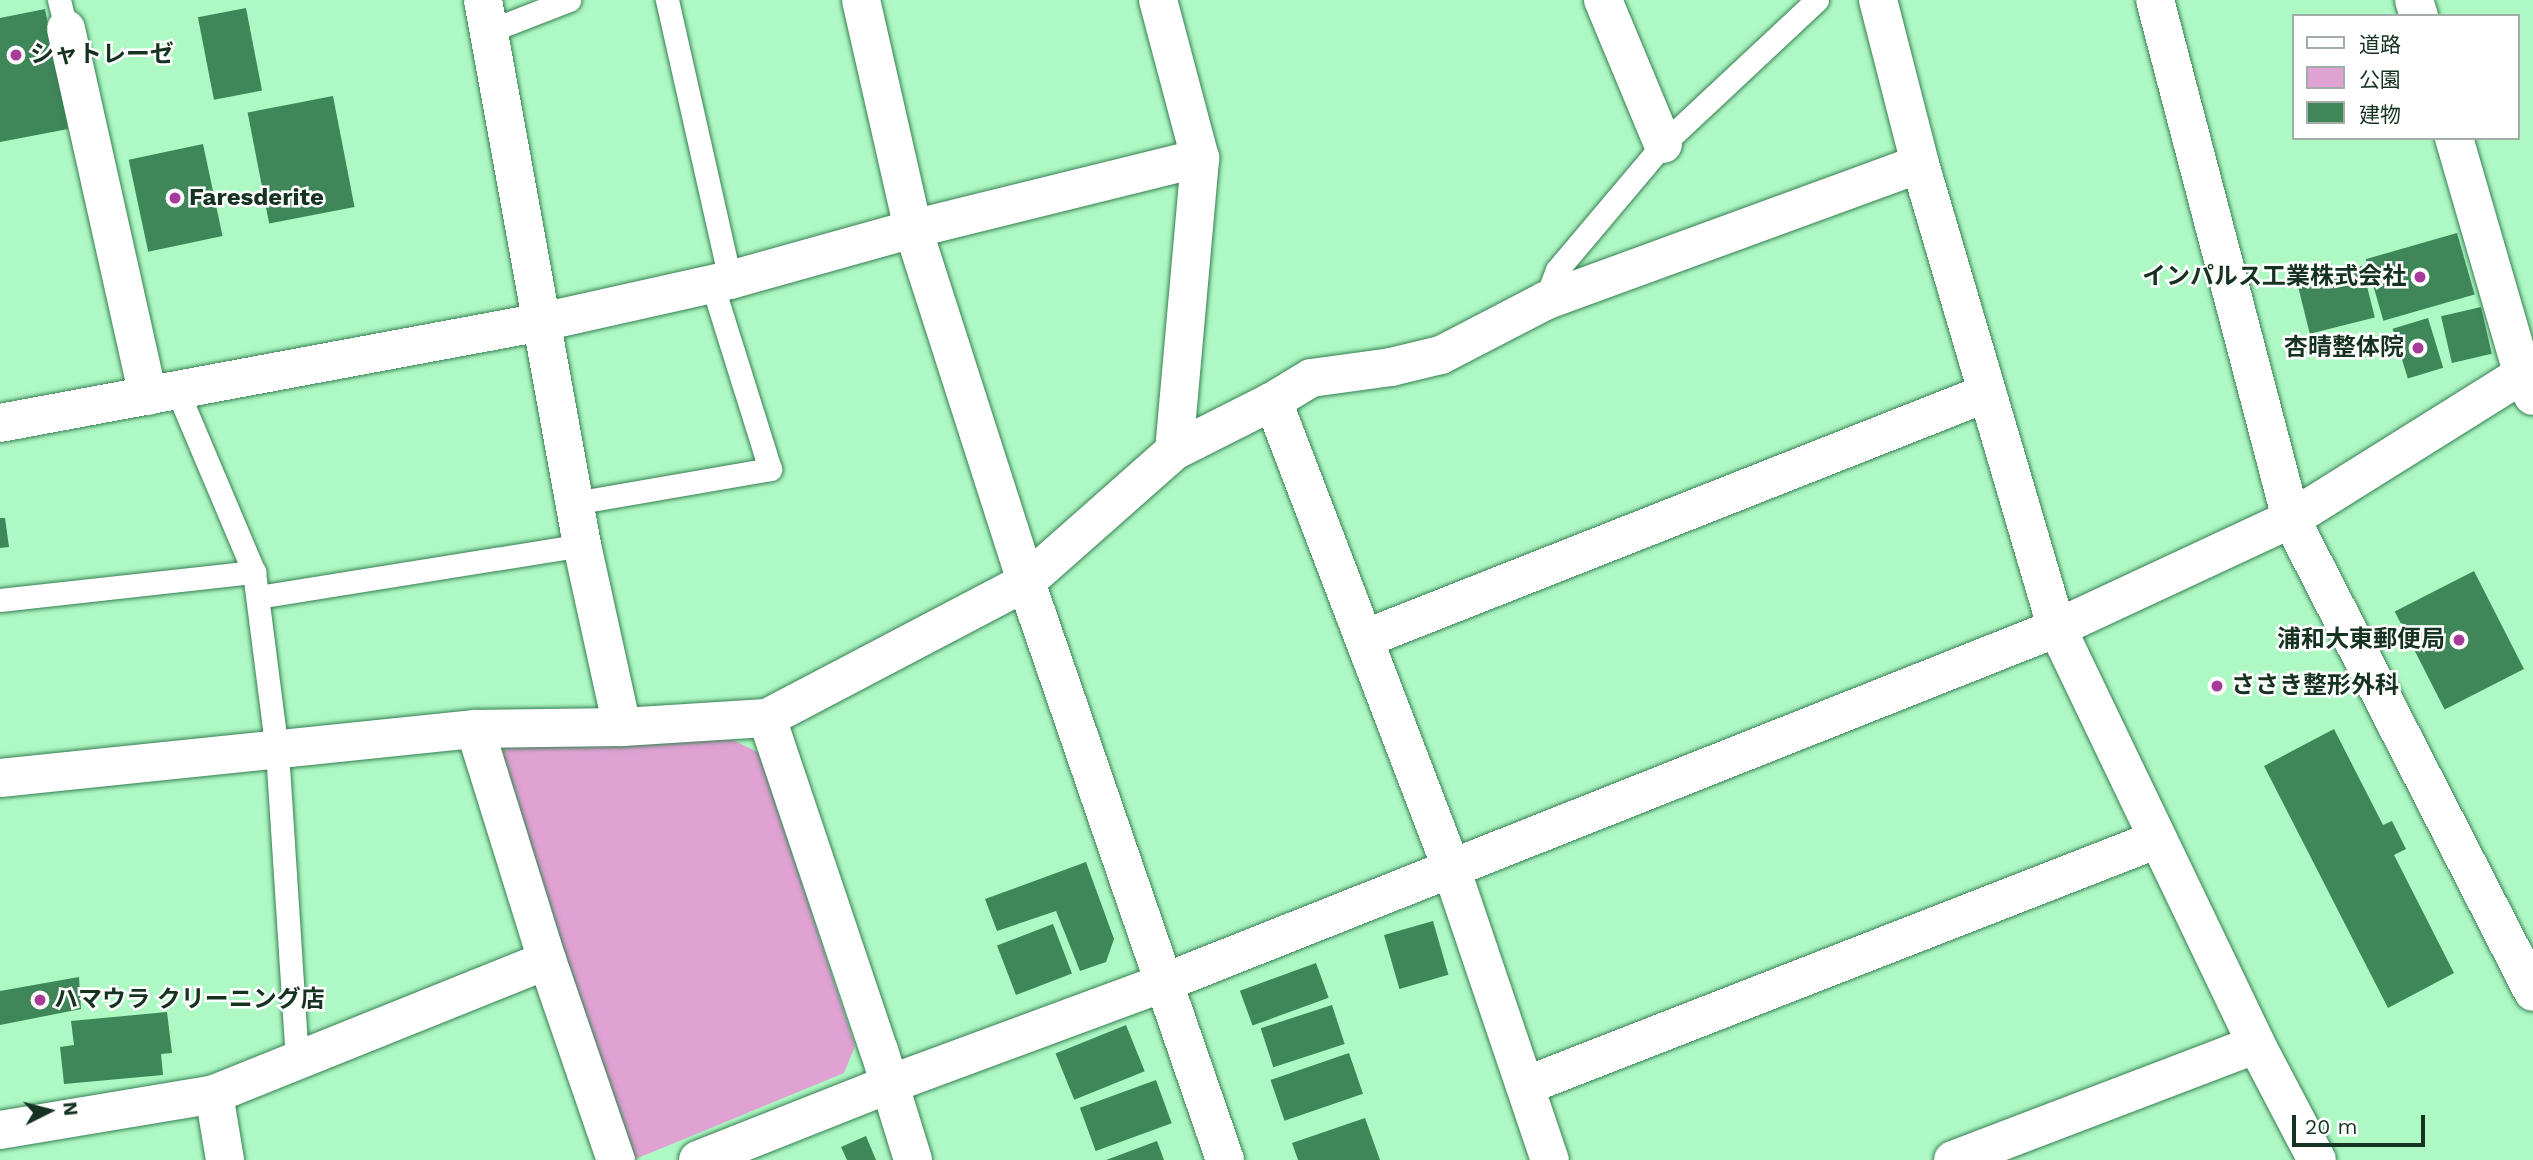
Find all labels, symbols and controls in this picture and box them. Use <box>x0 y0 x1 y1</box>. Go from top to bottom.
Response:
legend <box>2292 14 2519 140</box>
text: 道路 <box>2359 32 2401 57</box>
place label: シャトレーゼ <box>30 41 174 69</box>
marker: シャトレーゼ <box>8 47 24 63</box>
text: 公園 <box>2359 67 2401 92</box>
text: 建物 <box>2359 102 2401 127</box>
place label: Faresderite <box>189 184 324 212</box>
marker: Faresderite <box>167 190 183 206</box>
place label: インパルス工業株式会社 <box>2142 263 2406 291</box>
marker: インパルス工業株式会社 <box>2412 269 2428 285</box>
place label: 杏晴整体院 <box>2284 334 2404 362</box>
marker: 杏晴整体院 <box>2410 340 2426 356</box>
place label: 浦和大東郵便局 <box>2277 626 2445 654</box>
marker: 浦和大東郵便局 <box>2451 632 2467 648</box>
place label: ささき整形外科 <box>2231 672 2399 700</box>
marker: ささき整形外科 <box>2209 678 2225 694</box>
place label: ハマウラ クリーニング店 <box>54 986 325 1014</box>
marker: ハマウラ クリーニング店 <box>32 992 48 1008</box>
north arrow <box>14 1076 84 1146</box>
scale bar <box>2295 1100 2428 1144</box>
text: N <box>58 1101 83 1117</box>
text: 20 m <box>2305 1114 2357 1139</box>

